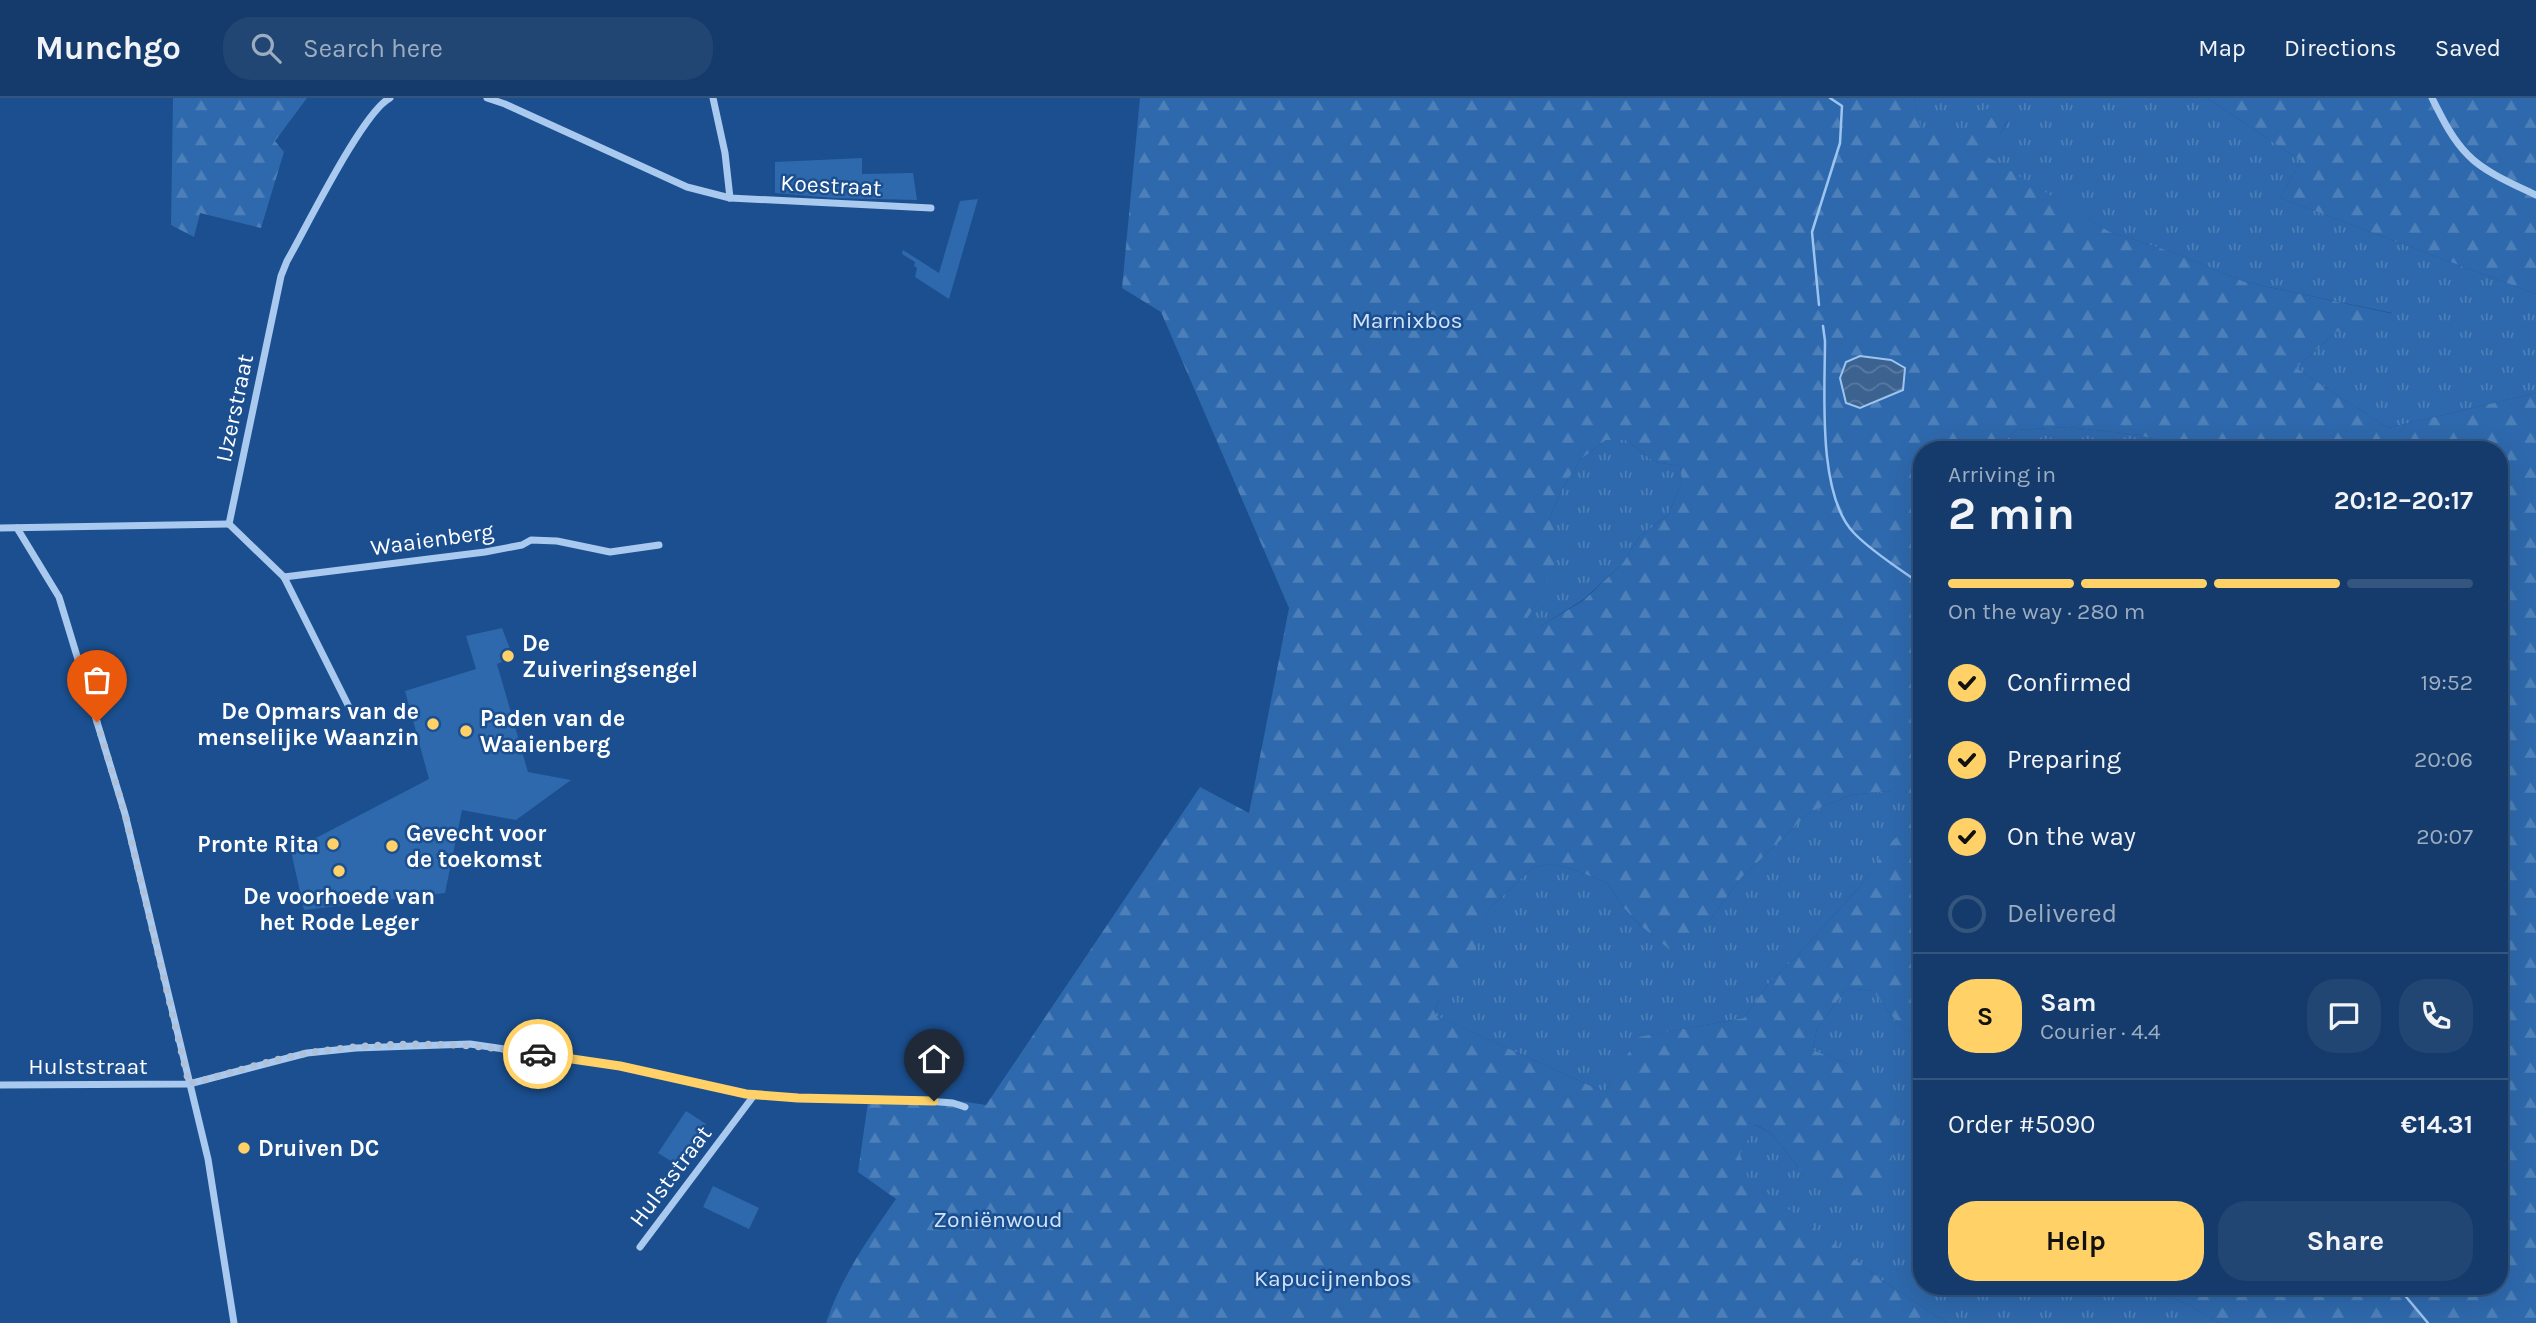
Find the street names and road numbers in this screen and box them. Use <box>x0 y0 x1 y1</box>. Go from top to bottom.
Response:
street label: Koestraat <box>780 169 883 202</box>
street label: IJzerstraat <box>210 351 259 465</box>
street label: Waaienberg <box>369 517 495 561</box>
street label: Hulststraat <box>28 1053 148 1080</box>
street label: Hulststraat <box>624 1120 717 1232</box>

